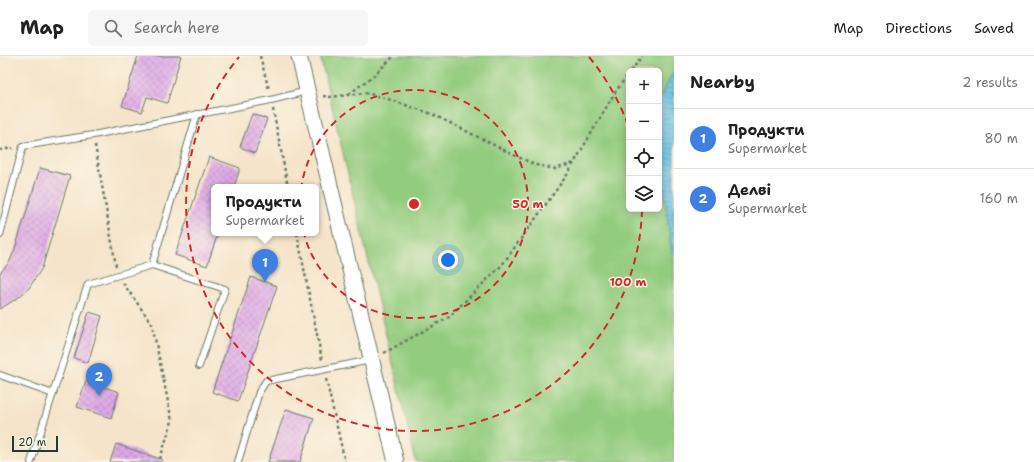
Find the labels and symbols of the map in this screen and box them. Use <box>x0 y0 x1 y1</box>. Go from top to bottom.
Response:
text: 50 m <box>513 196 544 212</box>
centre of rings <box>407 197 421 211</box>
pin: 1 <box>252 249 278 282</box>
your location <box>438 250 458 270</box>
text: 100 m <box>610 274 647 290</box>
pin: 2 <box>86 363 112 396</box>
scale bar <box>12 434 58 453</box>

